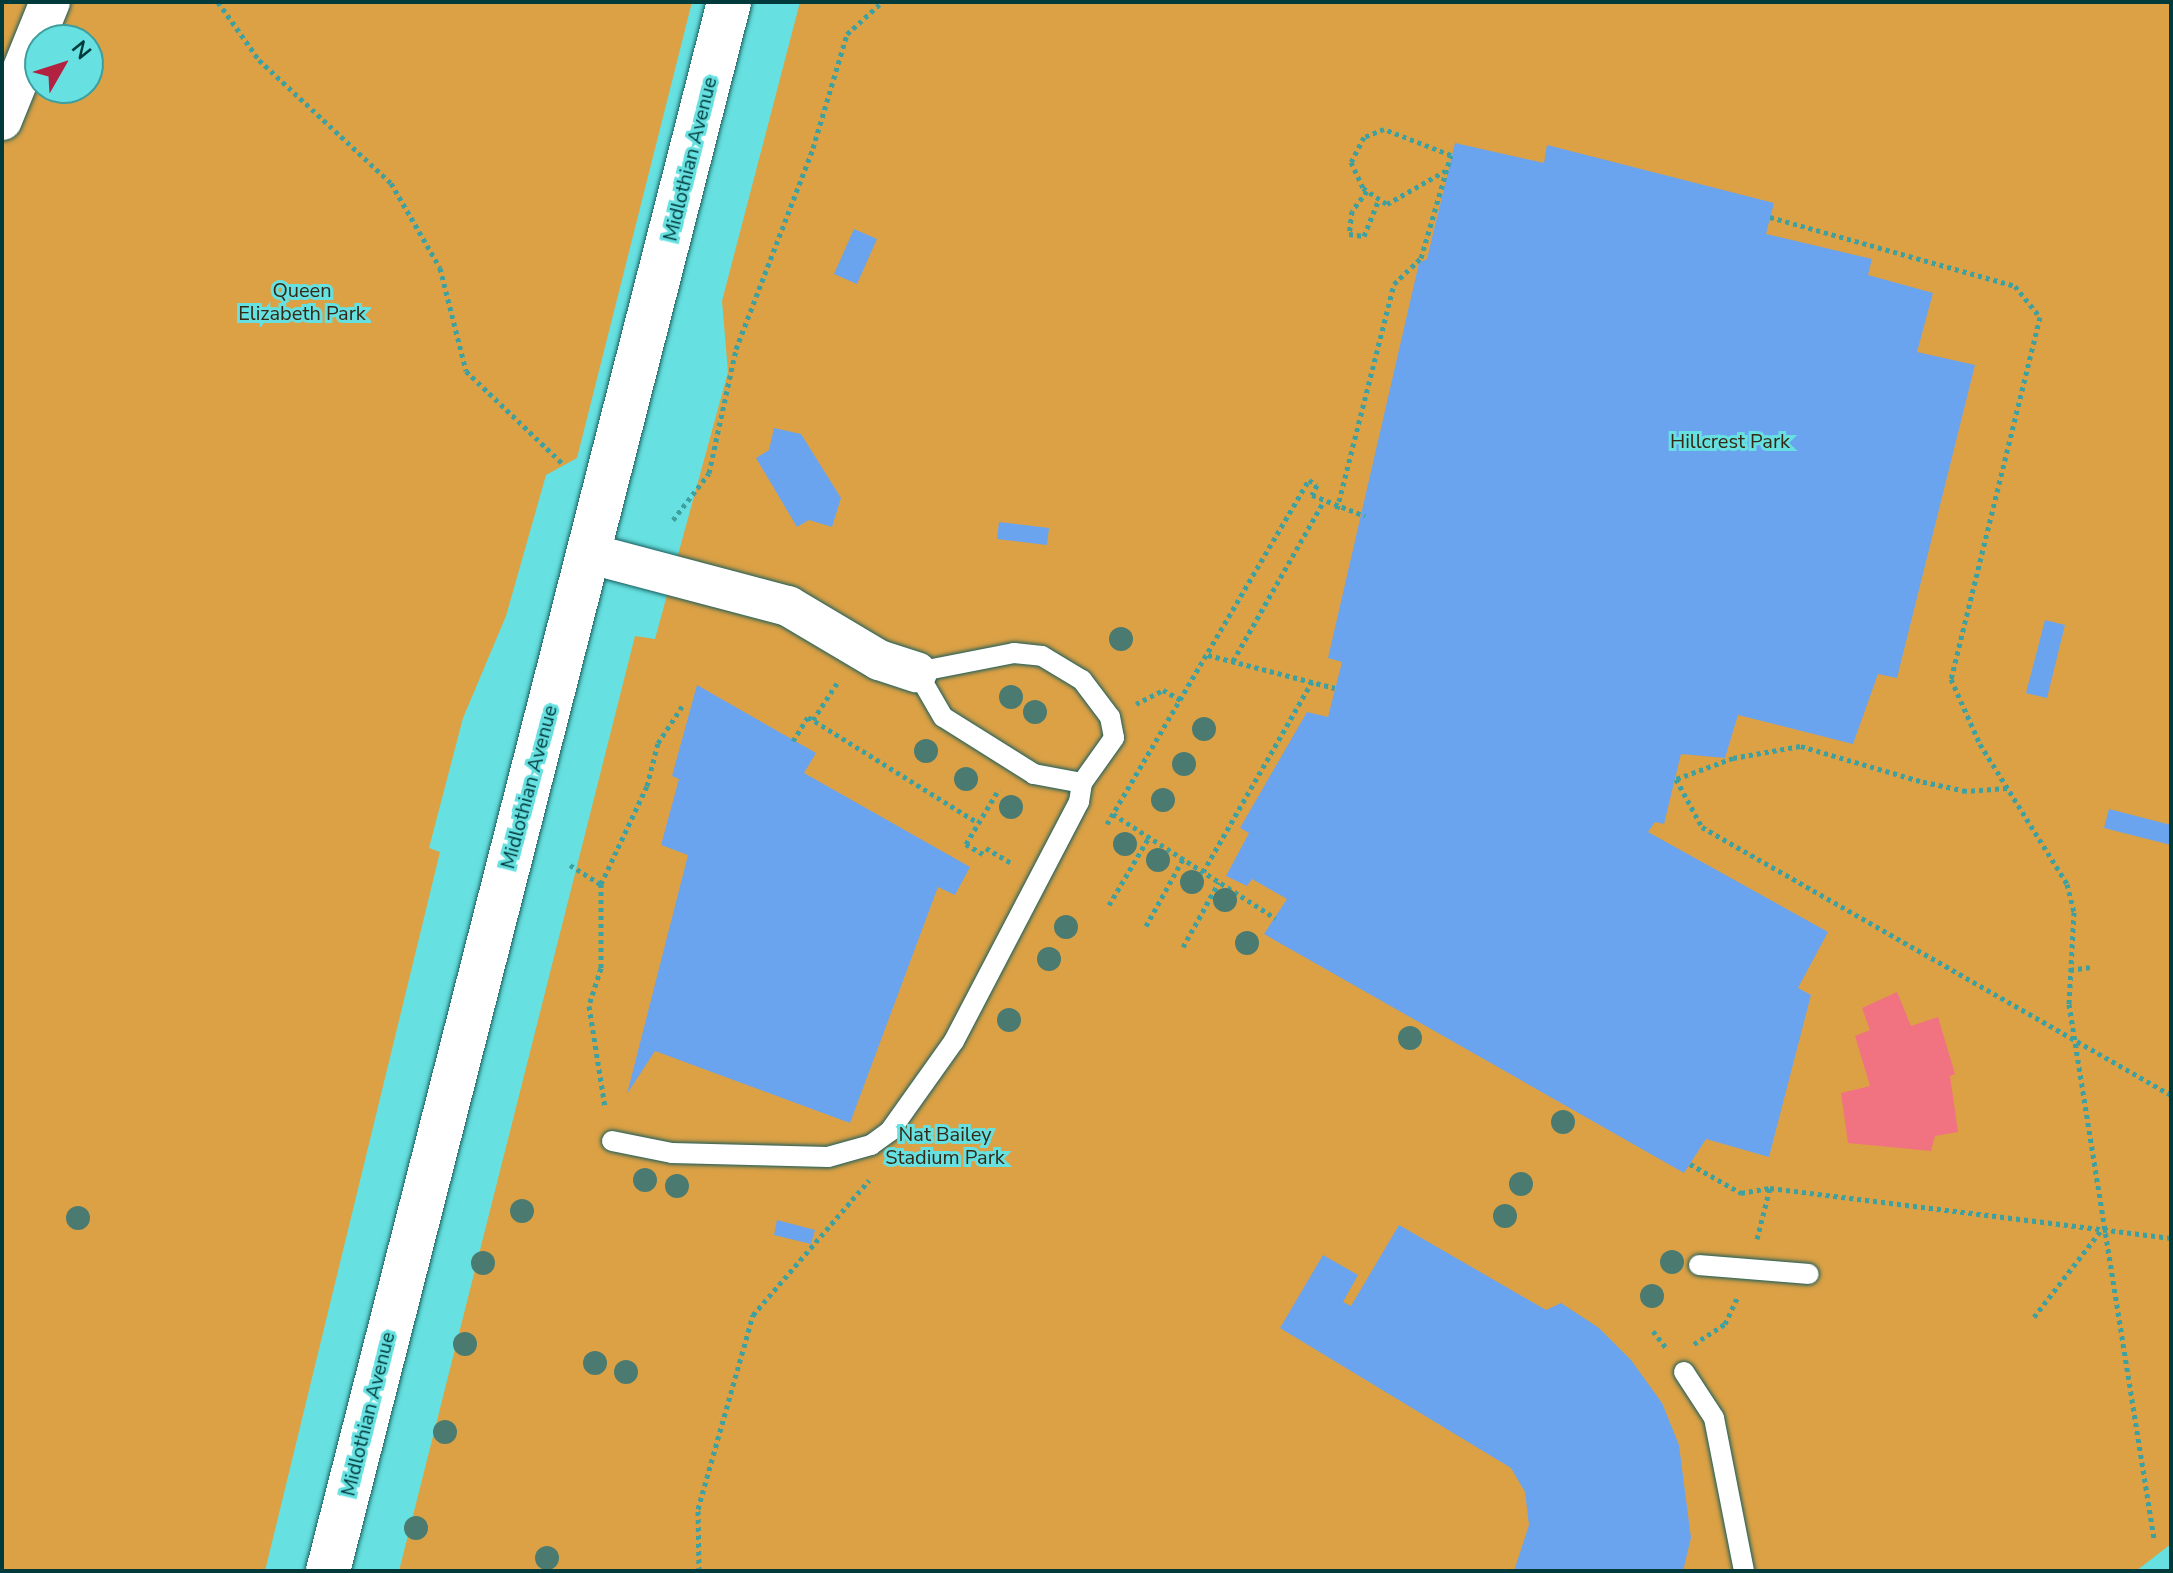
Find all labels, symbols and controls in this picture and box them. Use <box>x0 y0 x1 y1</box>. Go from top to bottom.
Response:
north arrow <box>24 24 104 104</box>
text: N <box>64 34 98 66</box>
street label: Midlothian Avenue <box>658 74 722 244</box>
park label: Queen Elizabeth Park <box>238 278 366 325</box>
park label: Hillcrest Park <box>1670 429 1790 453</box>
street label: Midlothian Avenue <box>496 703 562 871</box>
park label: Nat Bailey Stadium Park <box>885 1122 1005 1169</box>
street label: Midlothian Avenue <box>336 1329 400 1499</box>

